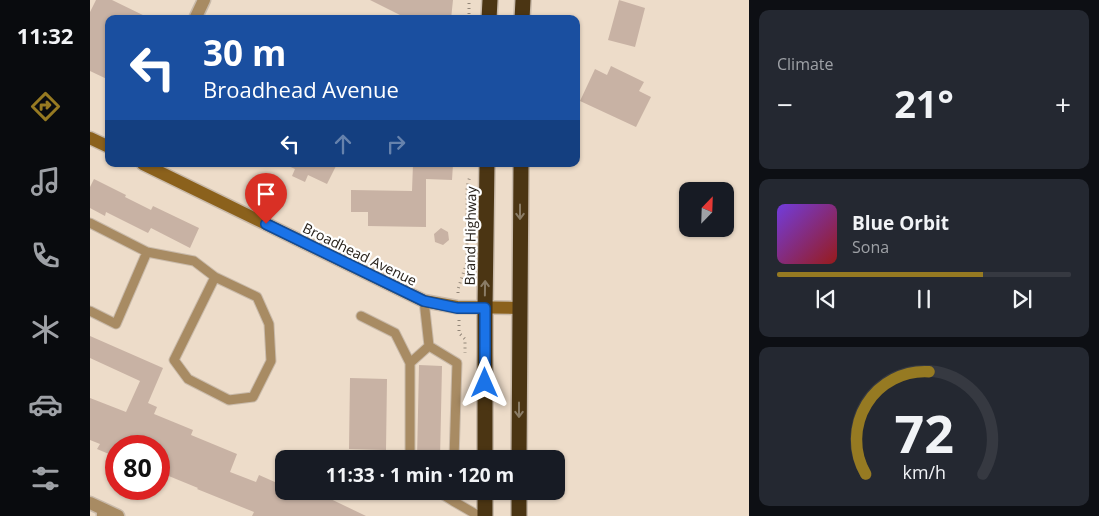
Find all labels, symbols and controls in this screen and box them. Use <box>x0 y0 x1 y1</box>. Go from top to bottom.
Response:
text: 11:32 <box>17 20 73 50</box>
text: 30 m <box>203 29 286 76</box>
icon: left <box>120 35 185 100</box>
text: Climate <box>777 53 834 75</box>
text: Broadhead Avenue <box>203 74 399 104</box>
text: 21° <box>894 77 954 129</box>
text: − <box>777 85 793 123</box>
text: + <box>1055 85 1071 123</box>
icon: directions <box>28 89 63 124</box>
icon: left <box>276 130 304 158</box>
icon: ahead <box>329 130 357 158</box>
icon: right <box>382 130 410 158</box>
icon: music <box>28 164 63 199</box>
pin <box>245 173 287 224</box>
icon: arrive <box>252 180 280 208</box>
north arrow <box>679 182 734 238</box>
map controls <box>679 182 734 237</box>
street label: Brand Highway <box>460 185 480 286</box>
one-way arrow <box>516 204 525 220</box>
text: Blue Orbit <box>852 210 949 236</box>
street label: Broadhead Avenue <box>300 218 420 290</box>
text: Sona <box>852 236 889 258</box>
icon: phone <box>28 238 63 273</box>
one-way arrow <box>480 280 490 296</box>
icon: previous <box>812 285 840 313</box>
icon: pause <box>910 285 938 313</box>
icon: next <box>1008 285 1036 313</box>
icon: climate <box>28 312 63 347</box>
position arrow <box>458 356 510 408</box>
icon: car <box>28 387 63 422</box>
text: 72 <box>894 397 954 468</box>
one-way arrow <box>514 402 524 418</box>
speed limit sign: 80 <box>105 435 170 500</box>
text: km/h <box>902 460 946 484</box>
icon: filters <box>28 461 63 496</box>
text: 11:33 · 1 min · 120 m <box>326 462 514 488</box>

